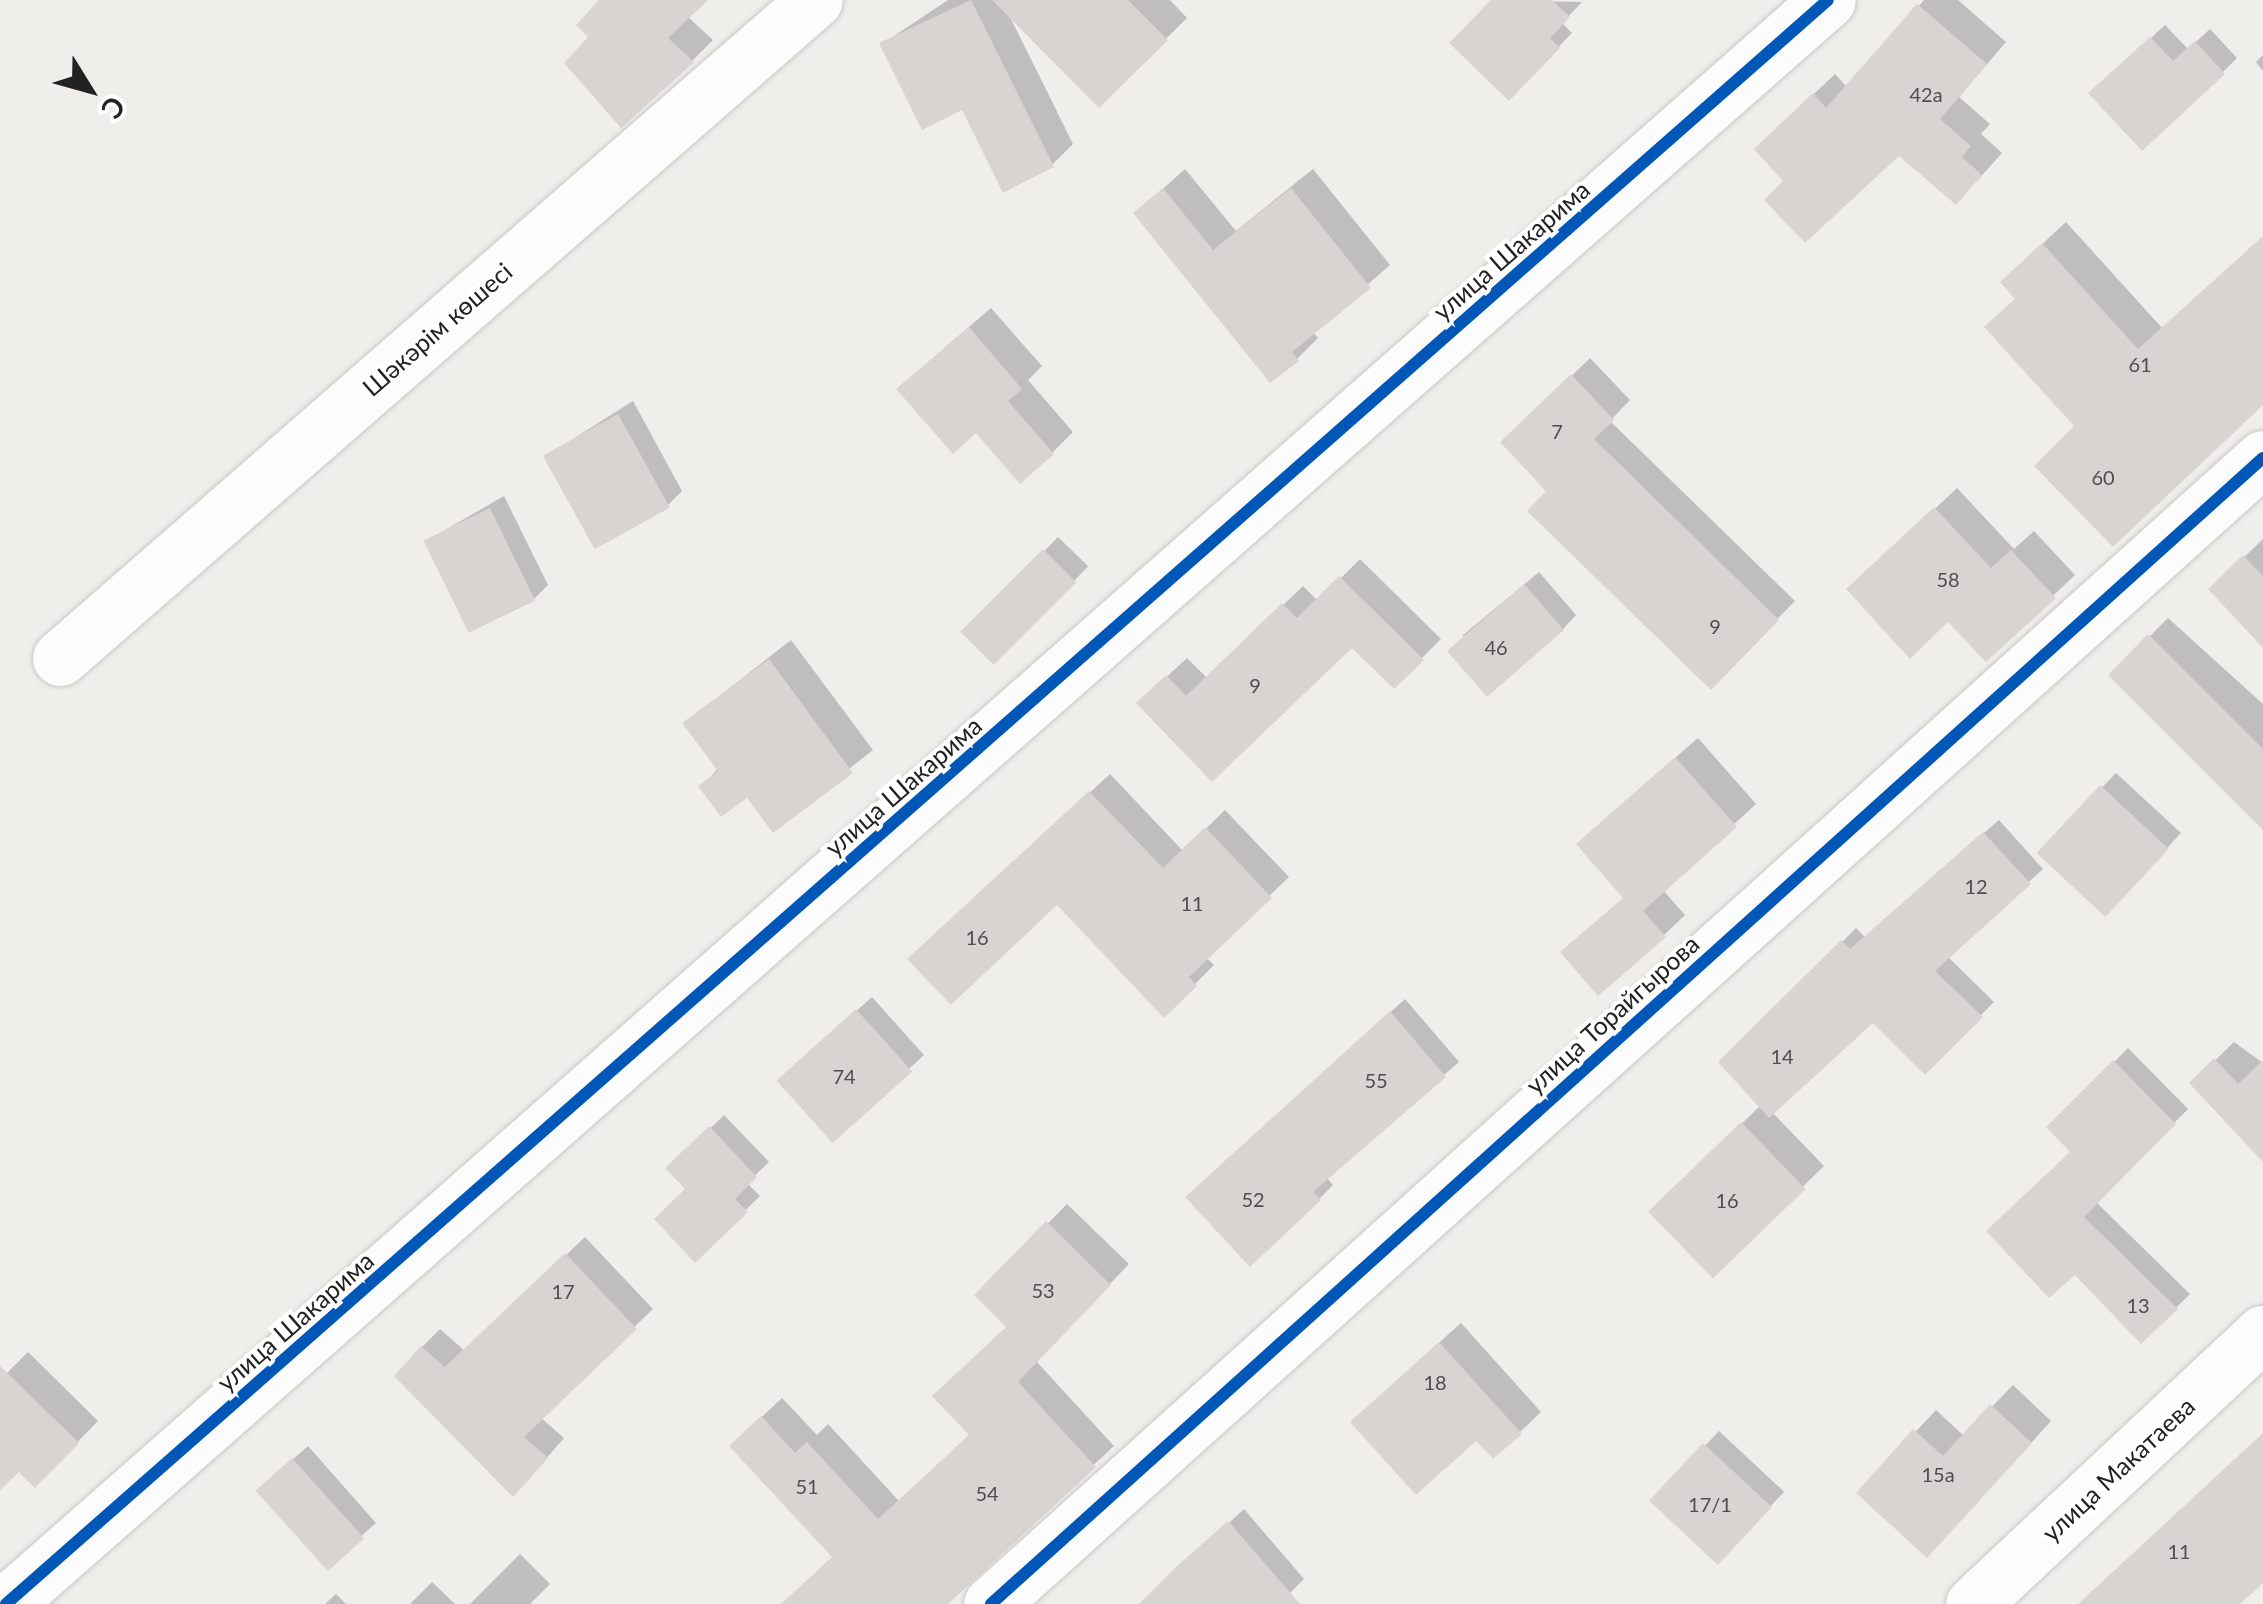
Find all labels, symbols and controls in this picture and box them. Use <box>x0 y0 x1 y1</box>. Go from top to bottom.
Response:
north arrow <box>40 40 140 140</box>
house number: 42а <box>1909 82 1943 106</box>
text: С <box>95 90 133 126</box>
street label: улица Шакарима <box>1427 174 1595 326</box>
street label: Шәкәрім көшесі <box>356 256 518 402</box>
house number: 61 <box>2128 352 2152 376</box>
house number: 7 <box>1551 419 1563 443</box>
house number: 60 <box>2091 465 2115 489</box>
house number: 58 <box>1936 567 1960 591</box>
house number: 9 <box>1709 614 1721 638</box>
house number: 46 <box>1484 635 1508 659</box>
house number: 9 <box>1249 673 1261 697</box>
street label: улица Шакарима <box>819 710 987 862</box>
house number: 12 <box>1964 874 1988 898</box>
house number: 11 <box>1180 891 1204 915</box>
house number: 16 <box>965 925 989 949</box>
street label: улица Торайгырова <box>1519 928 1705 1100</box>
house number: 14 <box>1770 1044 1794 1068</box>
house number: 74 <box>832 1064 856 1088</box>
house number: 55 <box>1364 1068 1388 1092</box>
house number: 52 <box>1241 1187 1265 1211</box>
house number: 16 <box>1715 1188 1739 1212</box>
street label: улица Шакарима <box>211 1245 379 1397</box>
house number: 53 <box>1031 1278 1055 1302</box>
house number: 17 <box>551 1279 575 1303</box>
house number: 13 <box>2126 1293 2150 1317</box>
house number: 18 <box>1423 1370 1447 1394</box>
street label: улица Макатаева <box>2035 1391 2201 1547</box>
house number: 15а <box>1921 1462 1955 1486</box>
house number: 51 <box>795 1474 819 1498</box>
house number: 54 <box>975 1481 999 1505</box>
house number: 17/1 <box>1688 1492 1732 1516</box>
house number: 11 <box>2167 1539 2191 1563</box>

